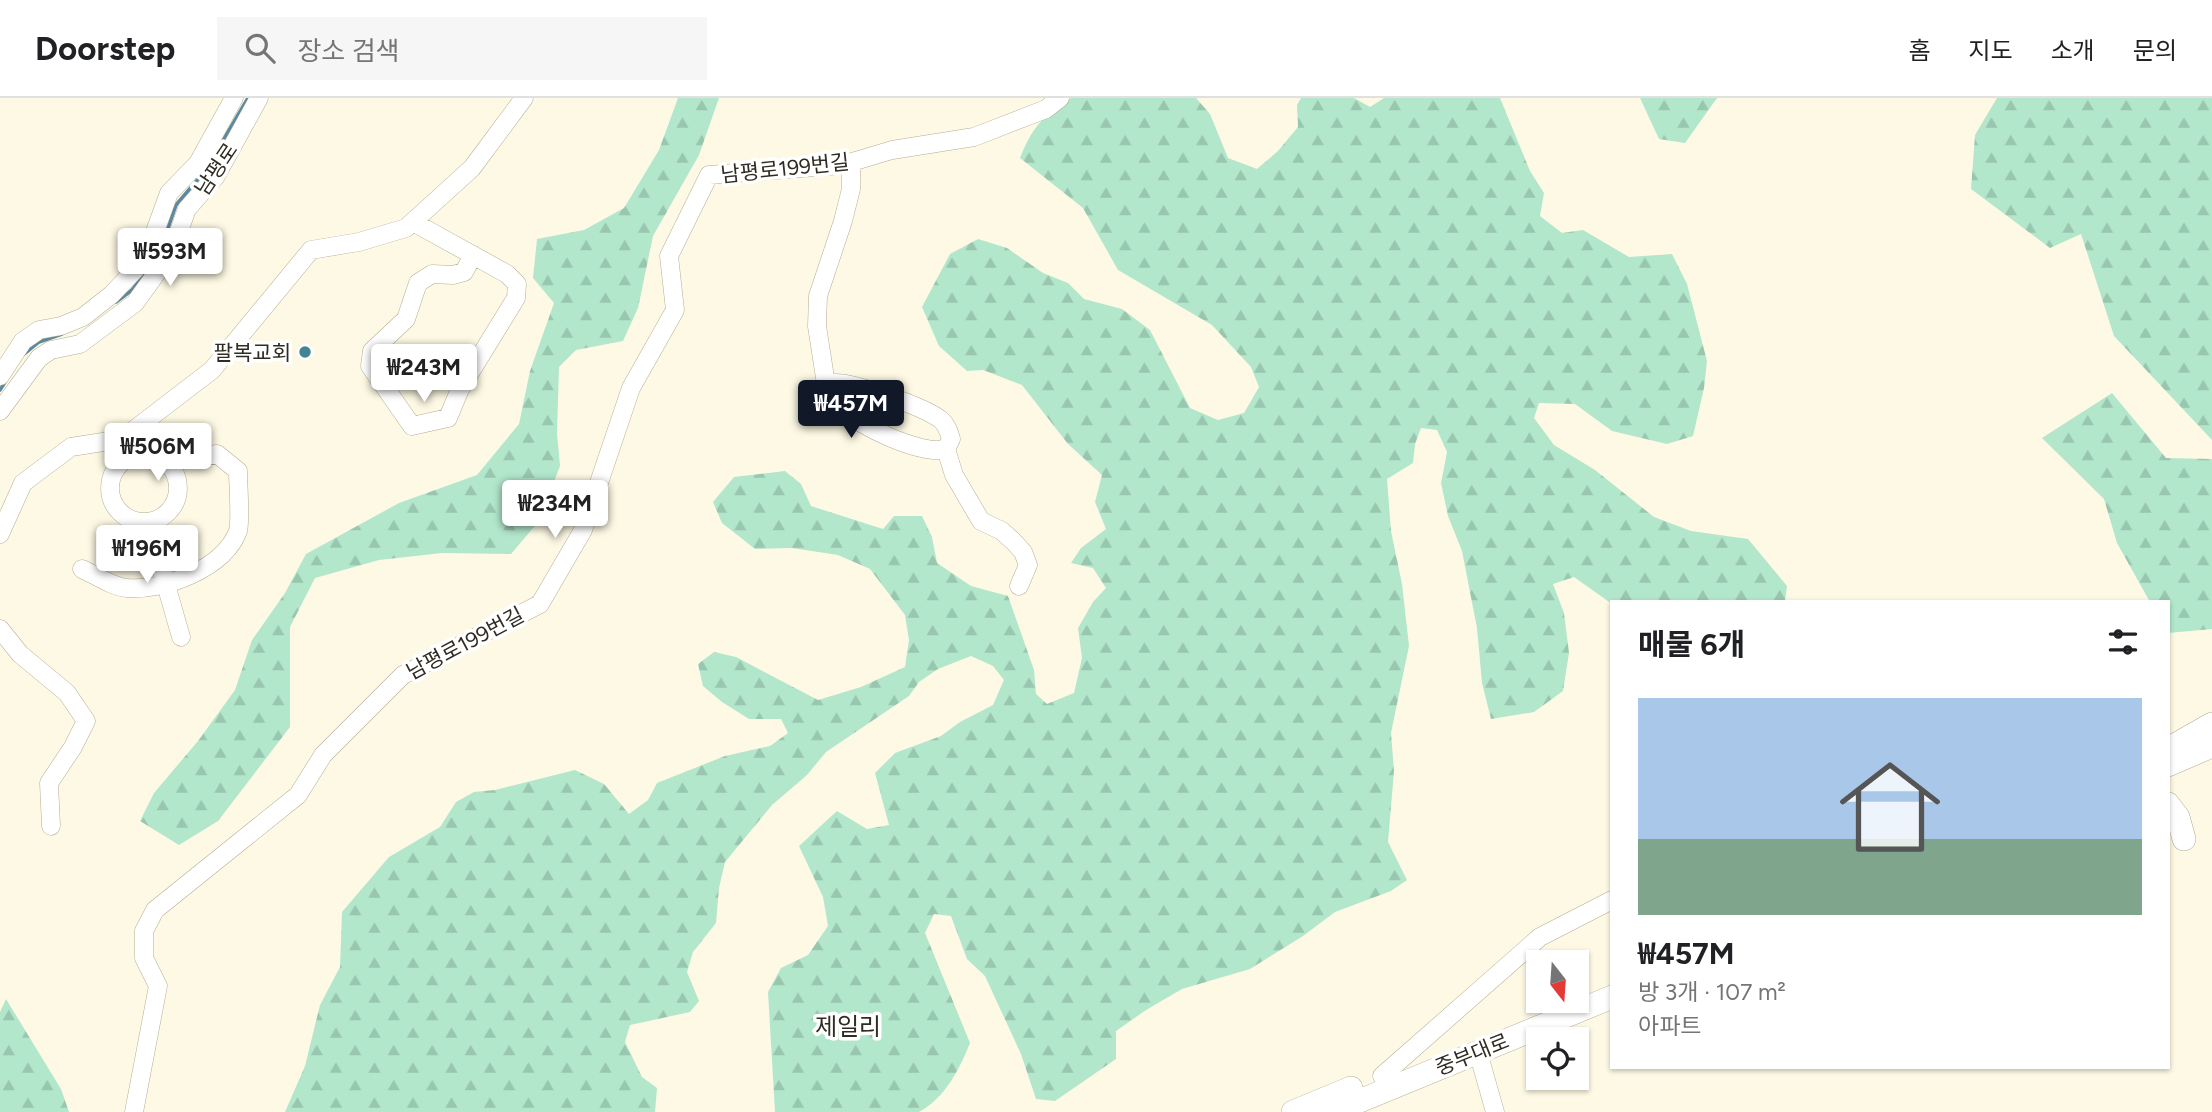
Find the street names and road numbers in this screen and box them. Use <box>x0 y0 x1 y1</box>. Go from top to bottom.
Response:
street label: 남평로 <box>189 138 243 200</box>
street label: 남평로199번길 <box>720 149 850 187</box>
street label: 남평로199번길 <box>402 602 528 684</box>
street label: 중부대로 <box>1431 1028 1513 1080</box>

